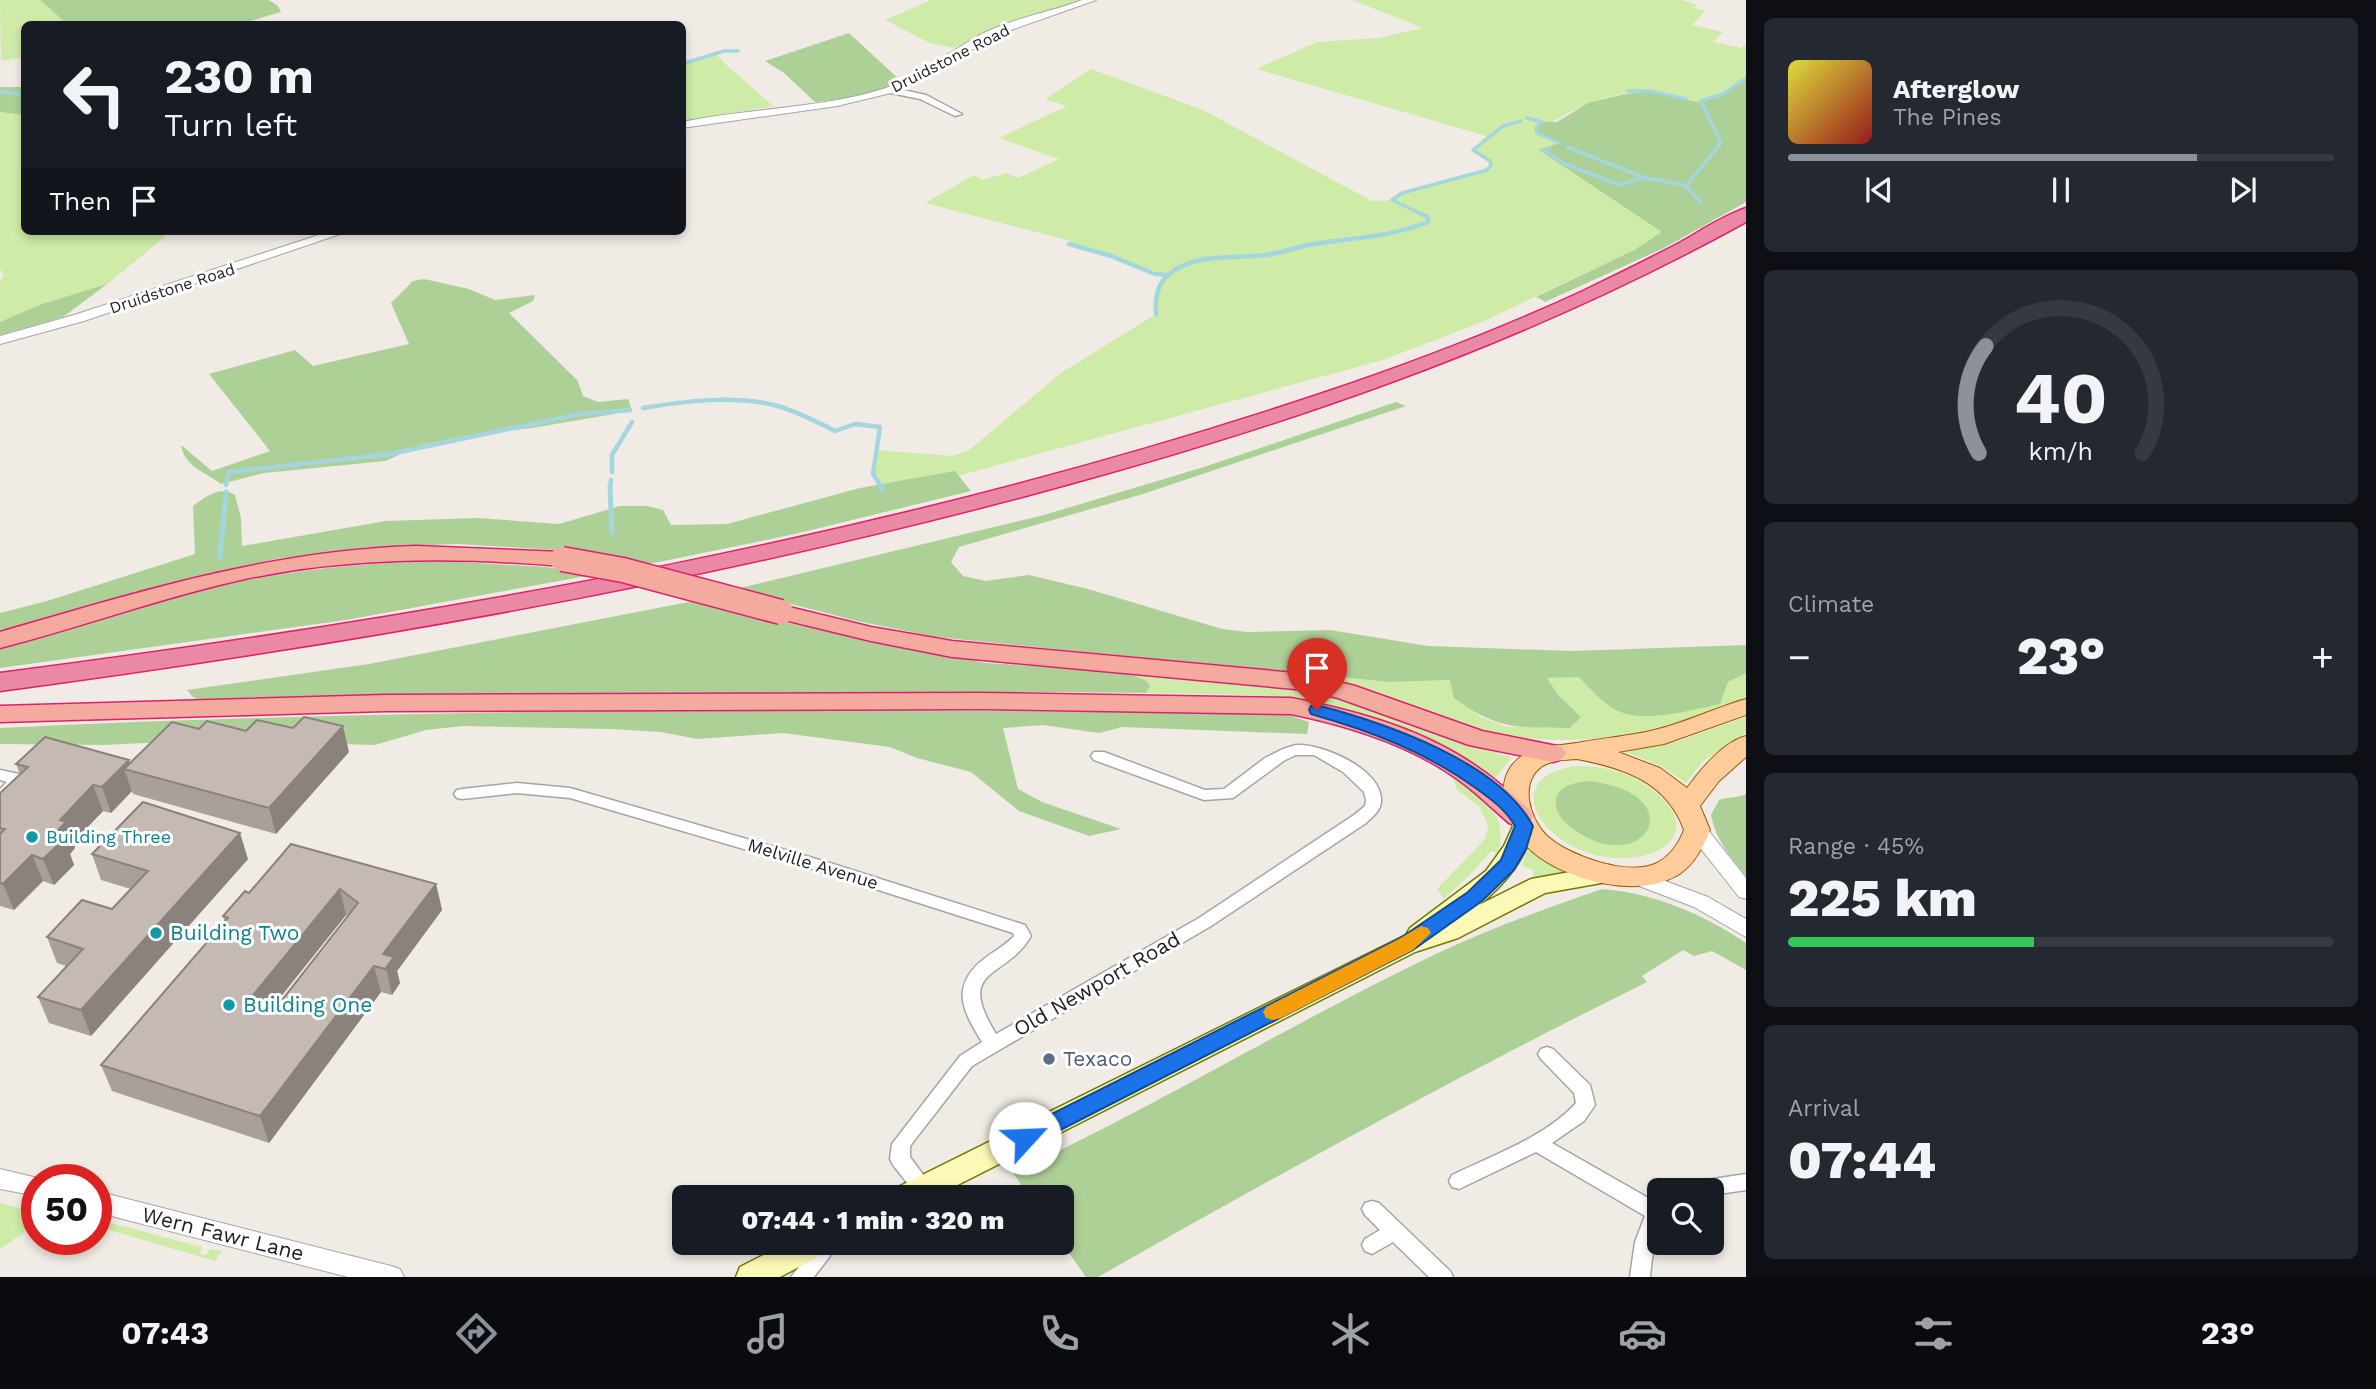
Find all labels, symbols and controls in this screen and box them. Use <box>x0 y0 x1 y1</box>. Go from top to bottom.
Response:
street label: Druidstone Road <box>888 20 1013 97</box>
text: 230 m <box>164 47 314 105</box>
icon: left <box>49 49 140 140</box>
text: Afterglow <box>1893 74 2019 104</box>
text: The Pines <box>1893 104 2002 131</box>
text: Turn left <box>164 106 297 144</box>
icon: previous <box>1860 171 1898 209</box>
icon: pause <box>2042 171 2080 209</box>
icon: next <box>2224 171 2262 209</box>
icon: arrive <box>125 182 163 220</box>
text: Then <box>49 186 111 216</box>
street label: Druidstone Road <box>107 259 237 318</box>
text: 40 <box>2014 355 2108 441</box>
text: km/h <box>2029 436 2093 465</box>
text: Climate <box>1788 591 1874 618</box>
text: 23° <box>2017 626 2105 687</box>
text: − <box>1788 635 1811 679</box>
text: + <box>2311 635 2334 679</box>
pin <box>1287 638 1347 710</box>
icon: arrive <box>1298 649 1336 687</box>
place label: Building Three <box>46 826 171 847</box>
marker: Building Three <box>24 829 40 845</box>
text: Range · 45% <box>1788 833 1924 860</box>
street label: Melville Avenue <box>745 834 881 893</box>
text: 225 km <box>1788 868 1977 929</box>
place label: Building Two <box>170 920 299 945</box>
marker: Building Two <box>148 925 164 941</box>
street label: Old Newport Road <box>1009 926 1184 1041</box>
place label: Building One <box>243 992 373 1017</box>
marker: Building One <box>221 997 237 1013</box>
place label: Texaco <box>1063 1046 1132 1071</box>
marker: Texaco <box>1041 1051 1057 1067</box>
text: Arrival <box>1788 1095 1860 1122</box>
position arrow <box>988 1101 1062 1175</box>
text: 07:44 <box>1788 1130 1936 1191</box>
speed limit sign: 50 <box>21 1164 112 1255</box>
map controls <box>1647 1178 1724 1255</box>
button: search <box>1647 1178 1724 1255</box>
street label: Wern Fawr Lane <box>140 1201 307 1266</box>
text: 07:44 · 1 min · 320 m <box>742 1205 1004 1235</box>
icon: directions <box>452 1309 501 1358</box>
icon: music <box>743 1309 792 1358</box>
icon: phone <box>1035 1309 1084 1358</box>
icon: climate <box>1326 1309 1375 1358</box>
icon: car <box>1618 1309 1667 1358</box>
icon: filters <box>1909 1309 1958 1358</box>
text: 07:43 <box>121 1314 209 1352</box>
text: 23° <box>2201 1314 2255 1352</box>

